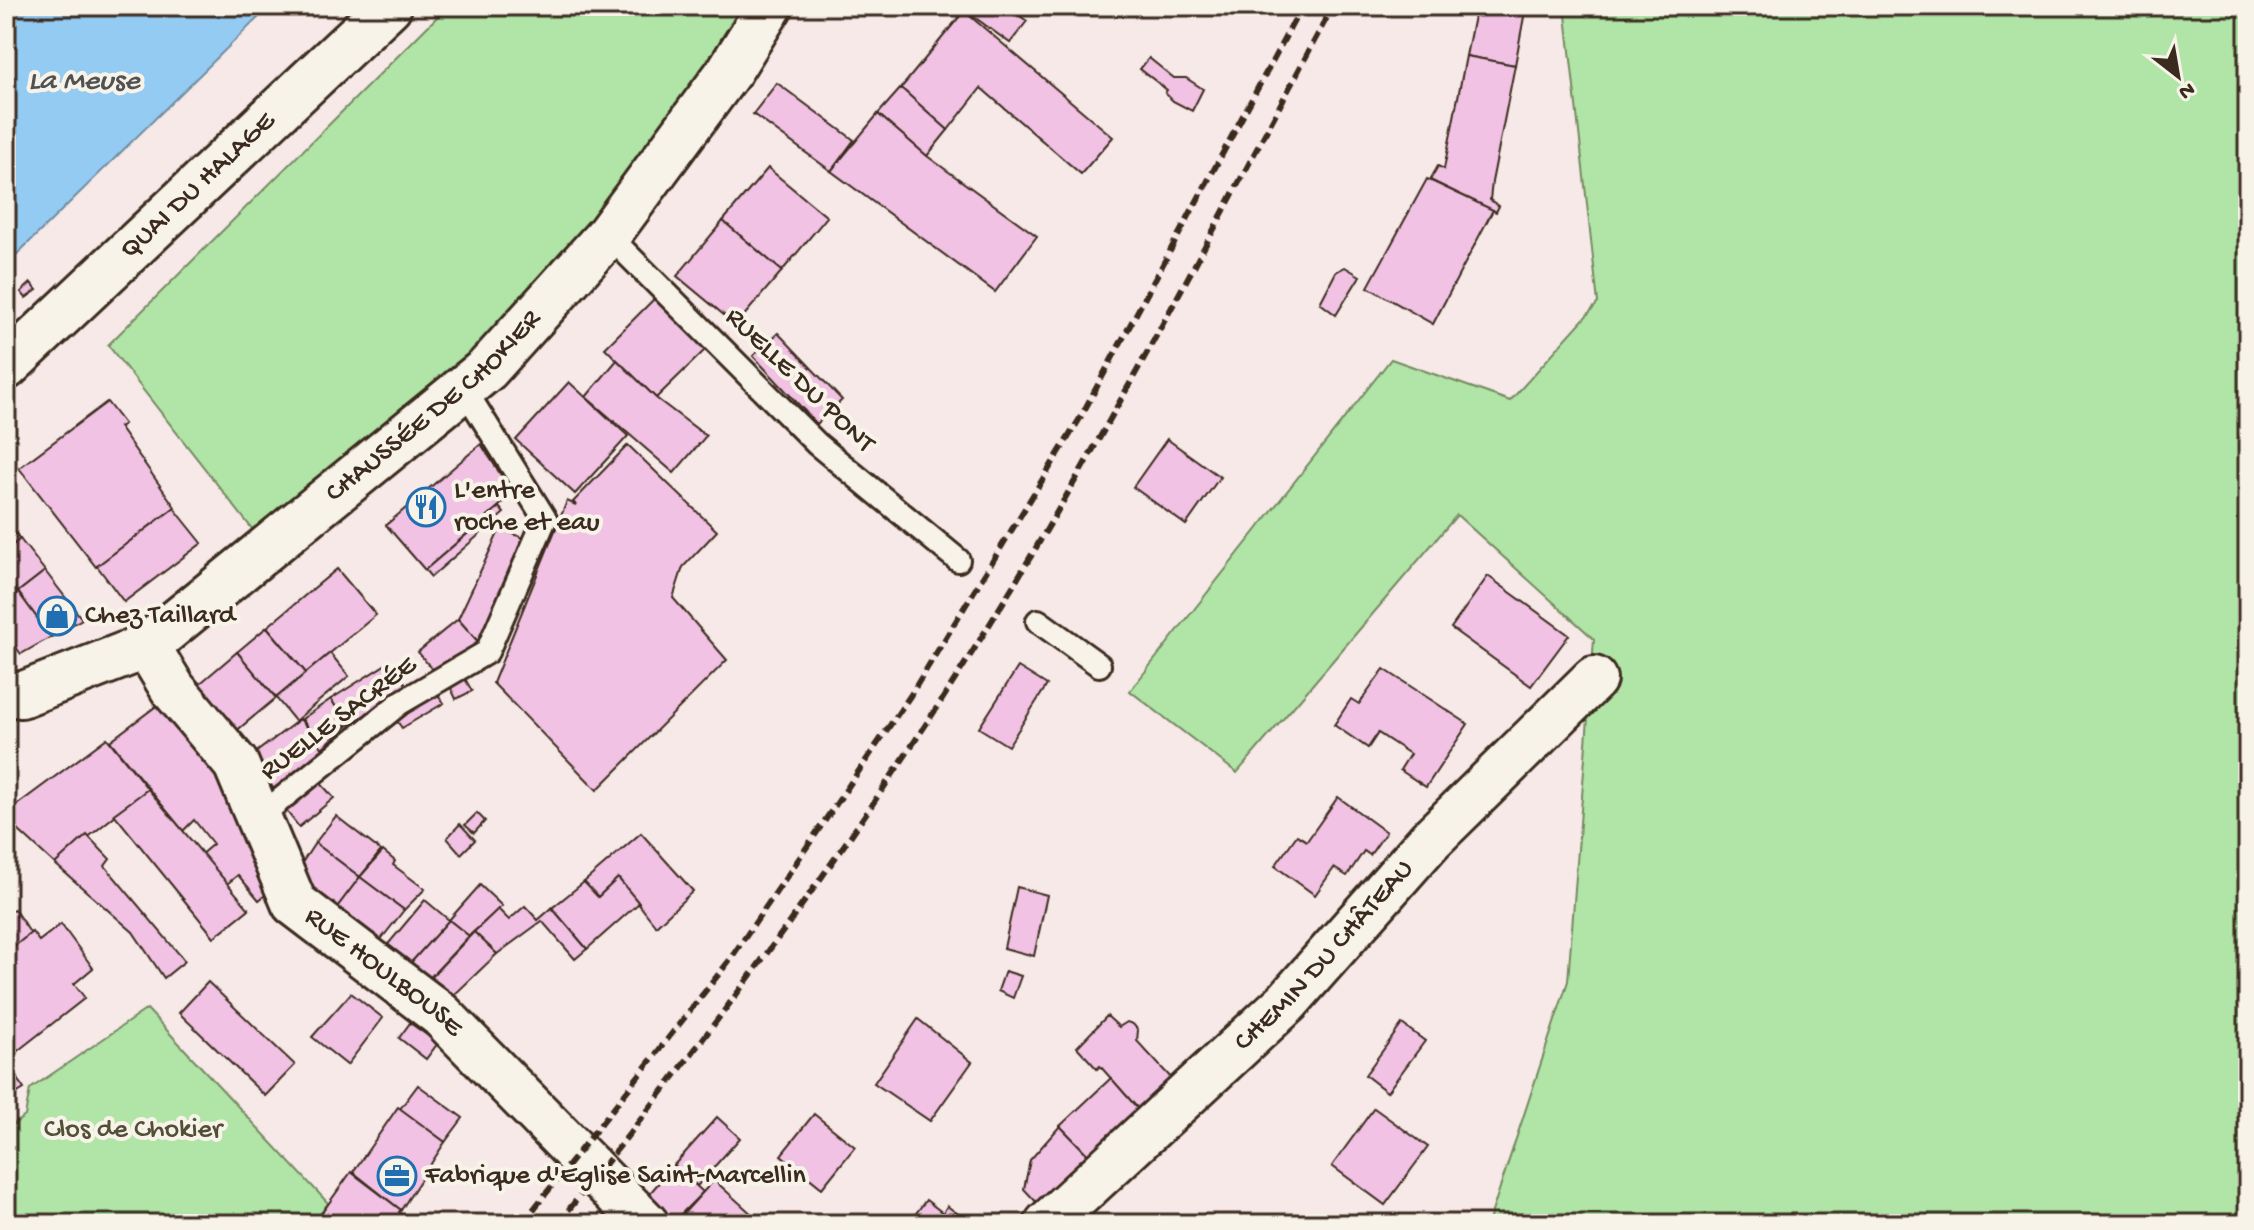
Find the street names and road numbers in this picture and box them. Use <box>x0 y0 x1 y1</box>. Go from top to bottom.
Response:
street label: QUAI DU HALAGE <box>114 104 283 267</box>
street label: RUELLE DU PONT <box>717 301 882 462</box>
street label: CHAUSSÉE DE CHOKIER <box>319 303 549 510</box>
street label: RUELLE SACRÉE <box>254 649 425 788</box>
street label: CHEMIN DU CHÂTEAU <box>1228 853 1421 1059</box>
street label: RUE HOULBOUSE <box>298 900 471 1045</box>

